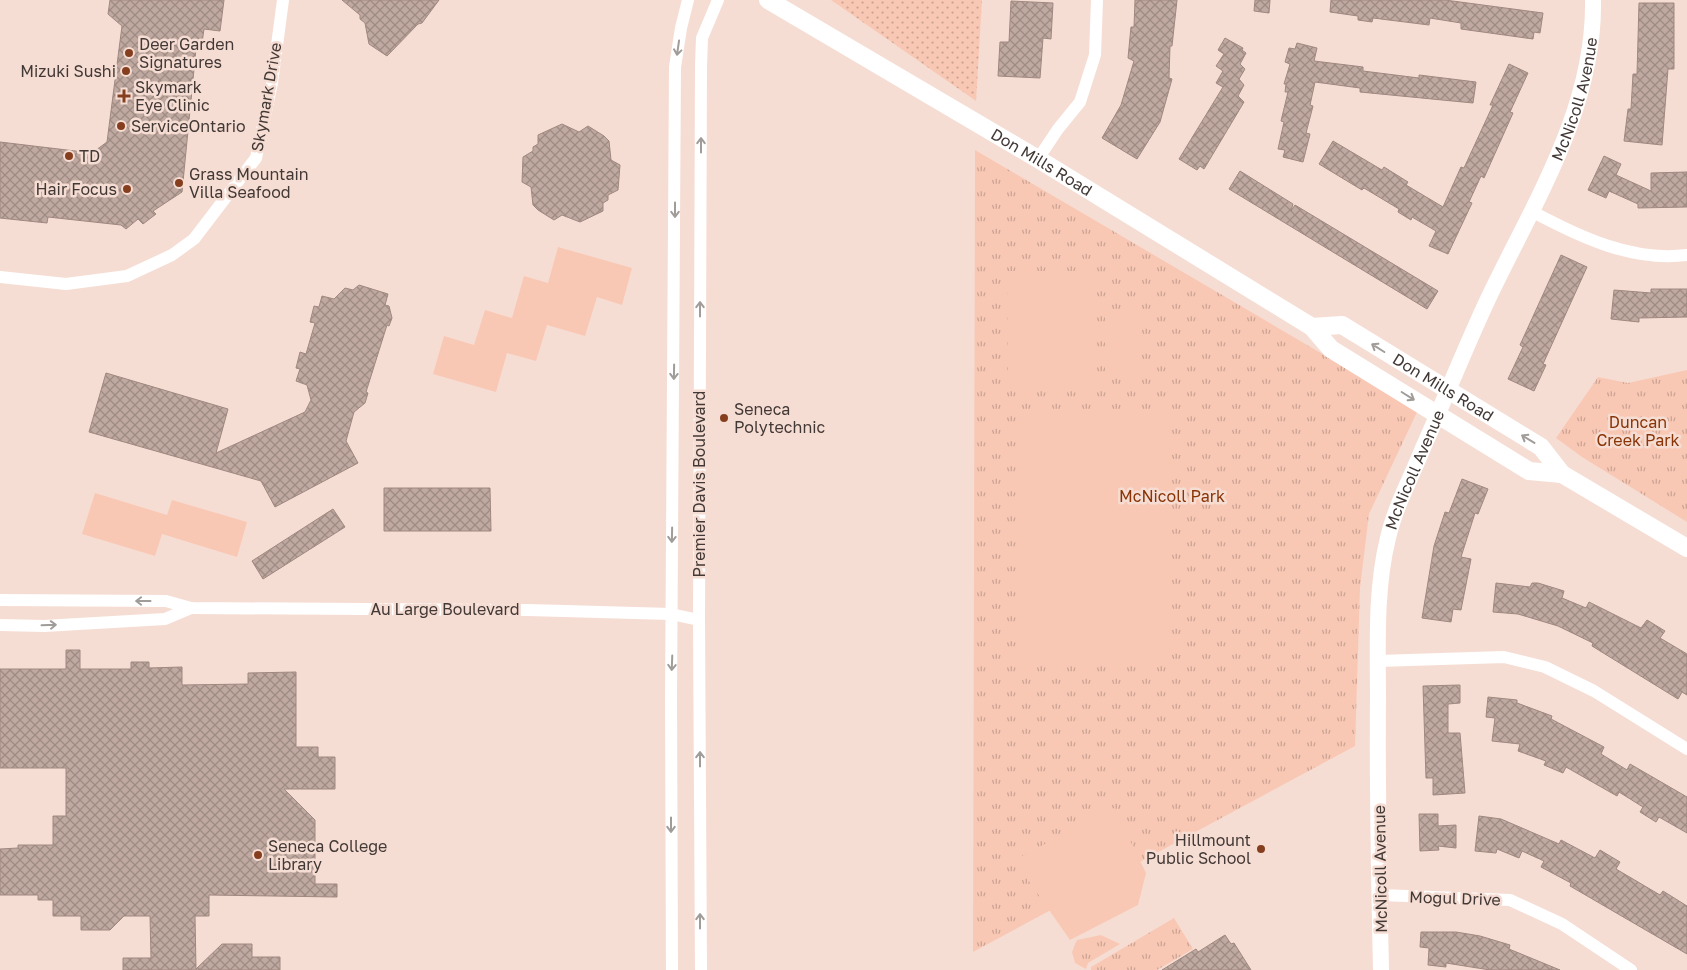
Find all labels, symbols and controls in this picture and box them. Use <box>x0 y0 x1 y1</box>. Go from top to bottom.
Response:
place label: Deer Garden Signatures <box>139 34 234 72</box>
street label: McNicoll Avenue <box>1547 36 1601 164</box>
one-way arrow <box>673 39 683 55</box>
street label: Skymark Drive <box>247 41 285 153</box>
marker: Deer Garden Signatures <box>123 47 135 59</box>
place label: Mizuki Sushi <box>20 61 116 81</box>
marker: Mizuki Sushi <box>120 65 132 77</box>
place label: Skymark Eye Clinic <box>135 77 210 115</box>
marker: Skymark Eye Clinic <box>117 89 131 103</box>
place label: ServiceOntario <box>131 116 246 136</box>
marker: ServiceOntario <box>115 120 127 132</box>
street label: Don Mills Road <box>988 124 1096 200</box>
one-way arrow <box>696 138 706 154</box>
place label: TD <box>79 146 100 166</box>
marker: TD <box>63 150 75 162</box>
place label: Grass Mountain Villa Seafood <box>189 164 309 202</box>
marker: Grass Mountain Villa Seafood <box>173 177 185 189</box>
place label: Hair Focus <box>35 179 117 199</box>
marker: Hair Focus <box>121 183 133 195</box>
one-way arrow <box>670 202 680 218</box>
one-way arrow <box>695 301 705 318</box>
one-way arrow <box>1371 342 1385 352</box>
street label: Don Mills Road <box>1389 349 1498 426</box>
one-way arrow <box>669 364 679 380</box>
street label: Premier Davis Boulevard <box>689 391 709 577</box>
one-way arrow <box>1400 392 1414 402</box>
place label: Seneca Polytechnic <box>734 399 826 437</box>
street label: McNicoll Avenue <box>1381 407 1448 532</box>
marker: Seneca Polytechnic <box>718 412 730 424</box>
park label: Duncan Creek Park <box>1596 412 1680 450</box>
one-way arrow <box>1522 434 1536 444</box>
park label: McNicoll Park <box>1119 486 1225 506</box>
one-way arrow <box>667 526 677 543</box>
one-way arrow <box>135 596 152 606</box>
street label: Au Large Boulevard <box>371 599 519 619</box>
one-way arrow <box>40 620 56 630</box>
one-way arrow <box>667 655 676 671</box>
one-way arrow <box>695 751 705 768</box>
street label: McNicoll Avenue <box>1369 805 1391 933</box>
one-way arrow <box>666 817 676 833</box>
place label: Hillmount Public School <box>1146 830 1251 868</box>
place label: Seneca College Library <box>268 836 387 874</box>
marker: Hillmount Public School <box>1255 843 1267 855</box>
marker: Seneca College Library <box>252 849 264 861</box>
street label: Mogul Drive <box>1409 886 1501 910</box>
one-way arrow <box>696 914 705 930</box>

